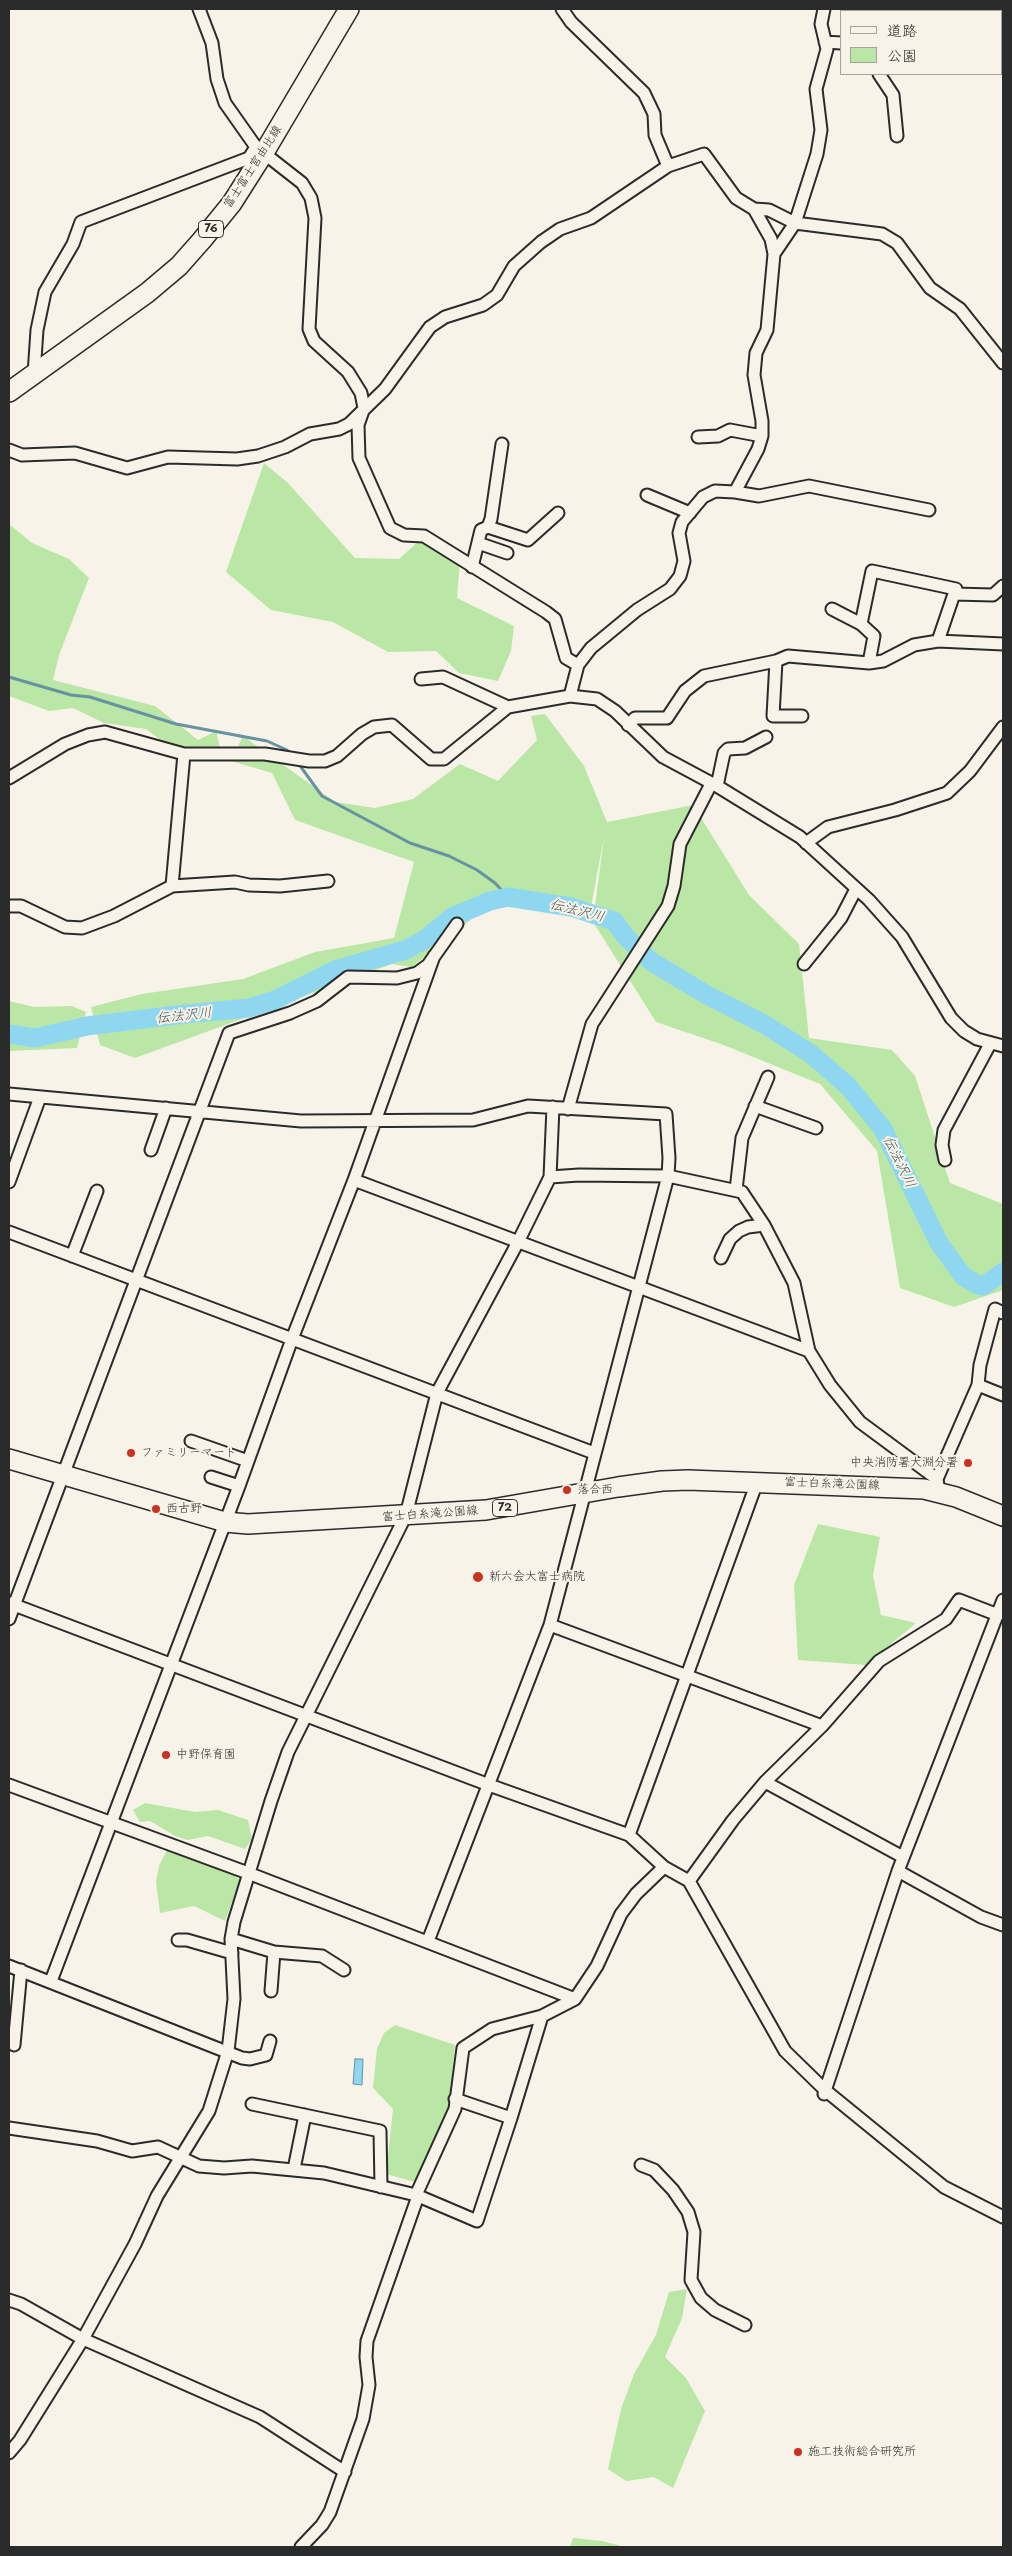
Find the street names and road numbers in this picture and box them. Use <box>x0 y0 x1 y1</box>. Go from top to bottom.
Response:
street label: 富士富士宮由比線 <box>221 123 285 211</box>
road number: 76 <box>198 220 224 238</box>
street label: 富士白糸滝公園線 <box>784 1475 880 1493</box>
road number: 72 <box>492 1500 518 1516</box>
street label: 富士白糸滝公園線 <box>382 1503 478 1525</box>

